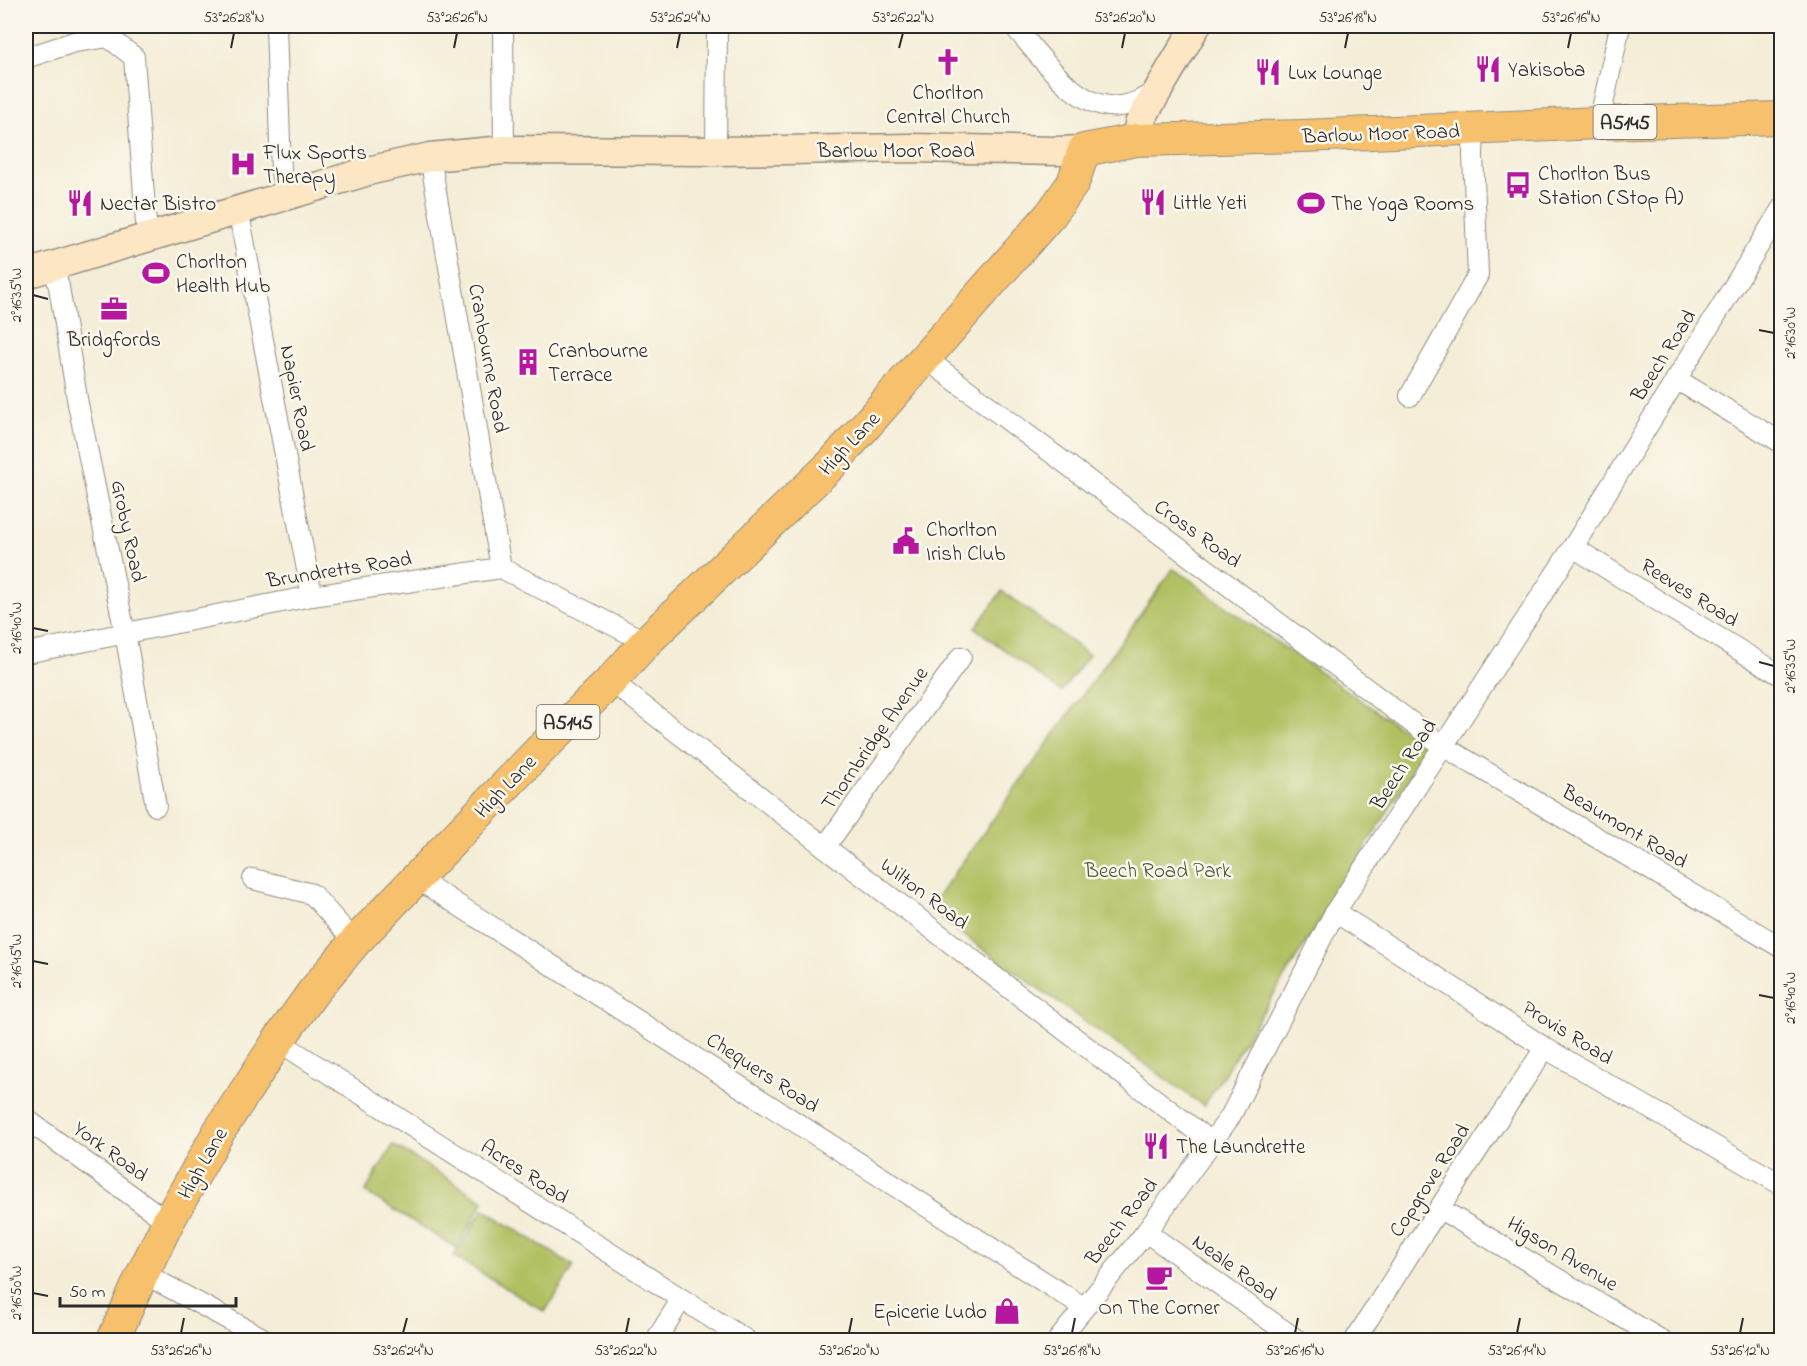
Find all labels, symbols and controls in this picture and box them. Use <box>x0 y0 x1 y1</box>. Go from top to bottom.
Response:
text: 53°26'28"N <box>203 7 265 29</box>
text: 53°26'26"N <box>426 7 488 29</box>
text: 53°26'24"N <box>649 7 711 29</box>
text: 53°26'22"N <box>872 7 934 29</box>
text: 53°26'20"N <box>1094 7 1156 29</box>
text: 53°26'18"N <box>1319 7 1377 29</box>
text: 53°26'16"N <box>1541 7 1601 29</box>
church icon: Chorlton Central Church <box>933 47 963 77</box>
restaurant icon: Yakisoba <box>1473 54 1503 84</box>
place label: Yakisoba <box>1508 56 1585 86</box>
restaurant icon: Lux Lounge <box>1253 57 1283 87</box>
place label: Lux Lounge <box>1288 59 1383 91</box>
place label: Chorlton Central Church <box>886 79 1010 133</box>
road number: A5145 <box>1594 105 1656 139</box>
street label: Barlow Moor Road <box>1301 117 1460 153</box>
street label: Barlow Moor Road <box>816 137 975 167</box>
place label: Flux Sports Therapy <box>262 139 367 195</box>
hospital icon: Flux Sports Therapy <box>228 149 258 179</box>
place label: Chorlton Bus Station (Stop A) <box>1538 160 1683 214</box>
bus stop icon: Chorlton Bus Station (Stop A) <box>1503 170 1533 200</box>
restaurant icon: Little Yeti <box>1138 187 1168 217</box>
restaurant icon: Nectar Bistro <box>65 188 95 218</box>
sports icon: The Yoga Rooms <box>1296 188 1326 218</box>
place label: Little Yeti <box>1173 189 1247 219</box>
place label: Nectar Bistro <box>100 190 216 220</box>
place label: The Yoga Rooms <box>1331 190 1474 222</box>
place label: Chorlton Health Hub <box>176 248 270 302</box>
sports icon: Chorlton Health Hub <box>141 258 171 288</box>
text: 2°16'35"W <box>6 268 28 322</box>
street label: Cranbourne Road <box>459 281 515 435</box>
office icon: Bridgfords <box>99 294 129 324</box>
street label: Beech Road <box>1624 304 1705 409</box>
text: 2°16'30"W <box>1780 307 1802 359</box>
place label: Bridgfords <box>66 326 161 358</box>
place label: Cranbourne Terrace <box>548 337 649 391</box>
street label: Napier Road <box>271 343 321 454</box>
building icon: Cranbourne Terrace <box>513 347 543 377</box>
street label: High Lane <box>813 405 890 485</box>
street label: Groby Road <box>100 478 153 586</box>
street label: Cross Road <box>1147 493 1247 577</box>
place label: Chorlton Irish Club <box>926 516 1005 570</box>
public building icon: Chorlton Irish Club <box>891 526 921 556</box>
street label: Brundretts Road <box>264 545 414 597</box>
street label: Reeves Road <box>1634 552 1744 636</box>
text: 2°16'40"W <box>6 602 28 654</box>
text: 2°16'35"W <box>1780 639 1802 693</box>
street label: Thornbridge Avenue <box>815 660 939 818</box>
road number: A5145 <box>536 705 600 739</box>
street label: Beech Road <box>1363 713 1445 817</box>
street label: High Lane <box>468 748 546 828</box>
street label: Beaumont Road <box>1554 778 1693 877</box>
street label: Wilton Road <box>873 851 974 938</box>
park label: Beech Road Park <box>1084 857 1232 887</box>
text: 2°16'45"W <box>6 934 28 988</box>
text: 2°16'40"W <box>1780 972 1802 1024</box>
street label: Provis Road <box>1516 994 1618 1073</box>
street label: Chequers Road <box>700 1026 824 1122</box>
street label: York Road <box>66 1115 154 1190</box>
street label: Copgrove Road <box>1383 1118 1480 1245</box>
street label: High Lane <box>171 1122 238 1207</box>
restaurant icon: The Laundrette <box>1141 1131 1171 1161</box>
street label: Acres Road <box>474 1133 574 1213</box>
place label: The Laundrette <box>1176 1133 1306 1163</box>
street label: Beech Road <box>1078 1172 1166 1273</box>
street label: Higson Avenue <box>1499 1210 1624 1302</box>
street label: Neale Road <box>1185 1227 1283 1310</box>
cafe icon: On The Corner <box>1144 1262 1174 1292</box>
text: 2°16'50"W <box>6 1266 28 1320</box>
scale bar <box>60 1270 236 1308</box>
text: 50 m <box>69 1280 106 1306</box>
place label: On The Corner <box>1098 1294 1220 1324</box>
shop icon: Epicerie Ludo <box>992 1296 1022 1326</box>
place label: Epicerie Ludo <box>873 1298 987 1328</box>
text: 53°26'26"N <box>150 1340 212 1362</box>
text: 53°26'24"N <box>372 1340 434 1362</box>
text: 53°26'22"N <box>595 1340 657 1362</box>
text: 53°26'20"N <box>818 1340 880 1362</box>
text: 53°26'18"N <box>1043 1340 1101 1362</box>
text: 53°26'16"N <box>1265 1340 1325 1362</box>
text: 53°26'14"N <box>1487 1340 1547 1362</box>
text: 53°26'12"N <box>1710 1340 1770 1362</box>

